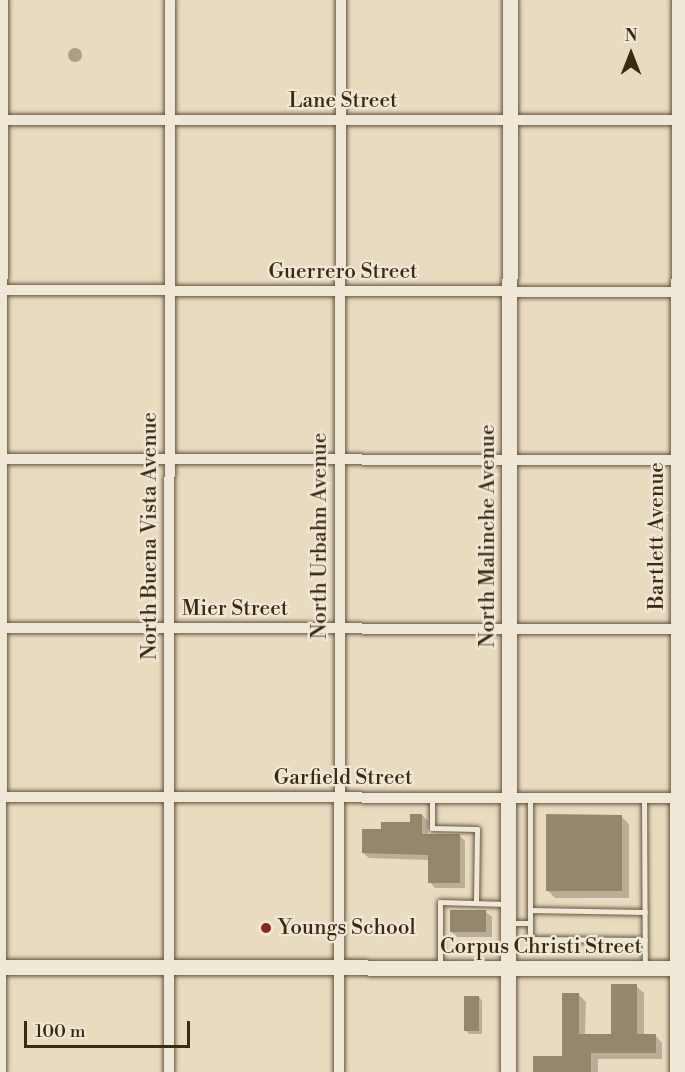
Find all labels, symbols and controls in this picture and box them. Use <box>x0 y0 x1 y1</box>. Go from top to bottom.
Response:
north arrow <box>601 24 661 84</box>
text: N <box>625 26 637 46</box>
street label: Lane Street <box>288 88 398 114</box>
street label: Guerrero Street <box>268 259 418 285</box>
street label: North Buena Vista Avenue <box>137 412 163 660</box>
street label: North Malinche Avenue <box>475 424 501 648</box>
street label: North Urbahn Avenue <box>307 433 333 639</box>
street label: Bartlett Avenue <box>644 462 670 610</box>
street label: Mier Street <box>182 596 288 622</box>
street label: Garfield Street <box>274 765 412 791</box>
place label: Youngs School <box>278 915 416 941</box>
marker: Youngs School <box>259 921 273 935</box>
street label: Corpus Christi Street <box>440 934 642 960</box>
scale bar <box>27 1009 194 1047</box>
text: 100 m <box>35 1020 86 1043</box>

